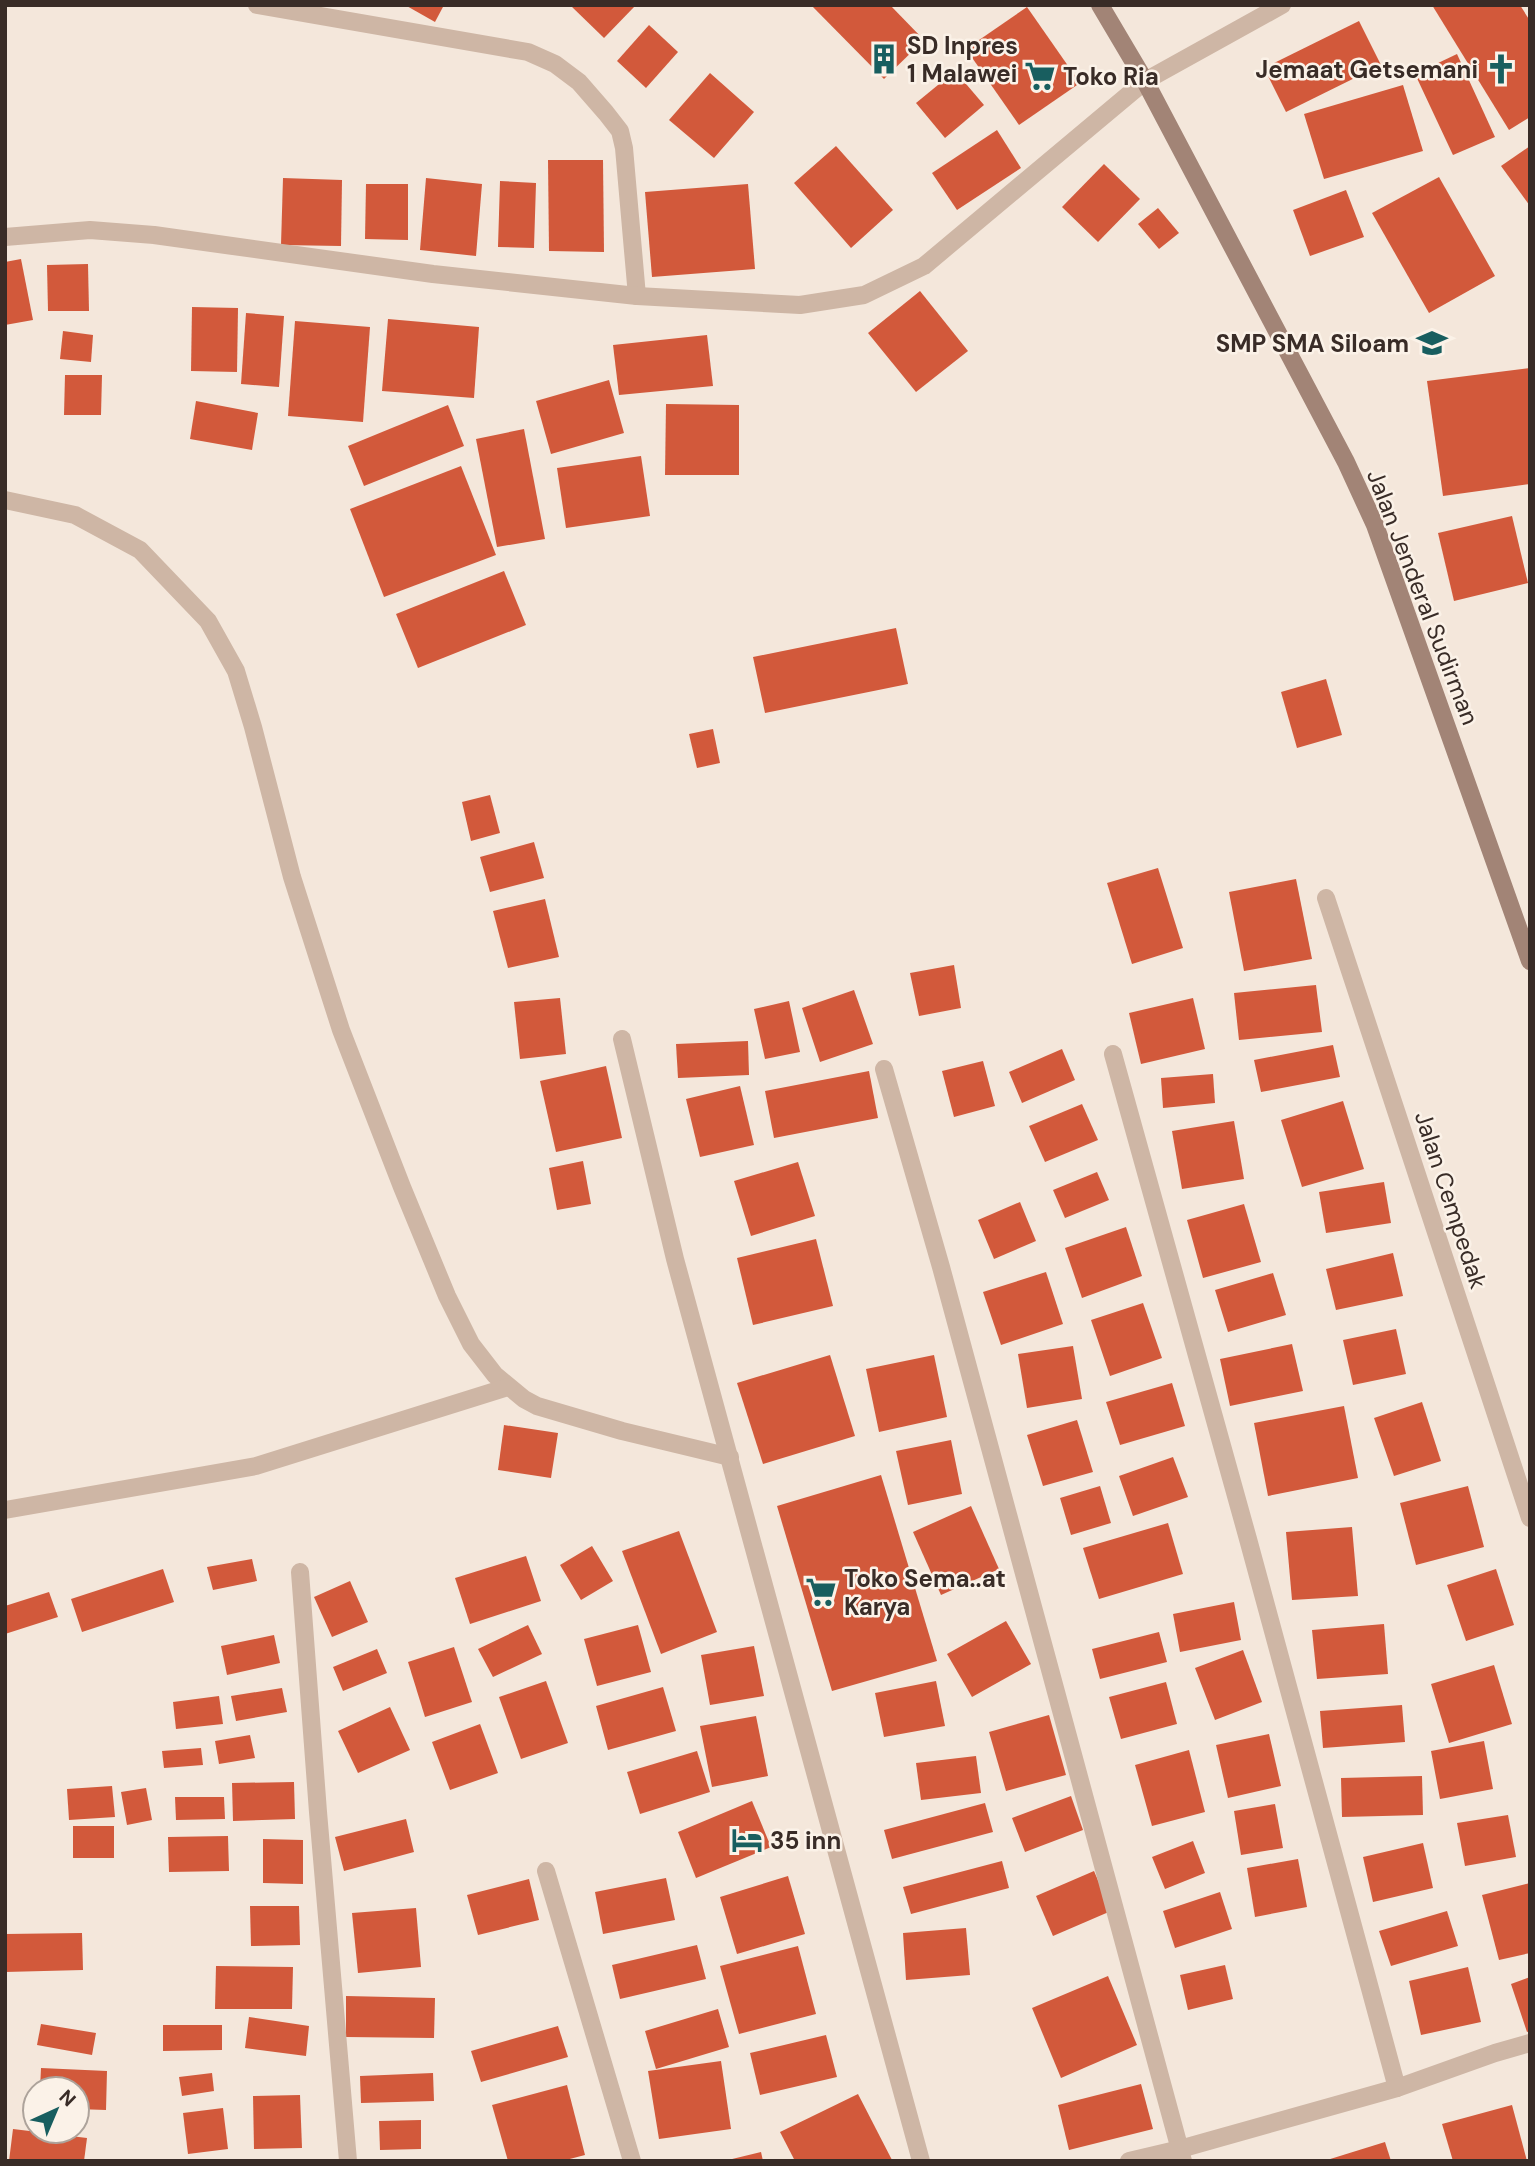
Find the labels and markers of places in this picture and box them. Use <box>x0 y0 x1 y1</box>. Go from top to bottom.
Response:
place label: SD Inpres 1 Malawei <box>907 30 1018 89</box>
building icon: SD Inpres 1 Malawei <box>867 42 901 76</box>
church icon: Jemaat Getsemani <box>1484 52 1518 86</box>
place label: Jemaat Getsemani <box>1255 54 1478 85</box>
supermarket icon: Toko Ria <box>1023 59 1057 93</box>
place label: Toko Ria <box>1063 61 1159 92</box>
school or university icon: SMP SMA Siloam <box>1415 326 1449 360</box>
place label: SMP SMA Siloam <box>1216 328 1409 359</box>
place label: Toko Sema..at Karya <box>844 1563 1006 1622</box>
supermarket icon: Toko Sema..at Karya <box>804 1575 838 1609</box>
hotel icon: 35 inn <box>730 1823 764 1857</box>
place label: 35 inn <box>770 1825 841 1856</box>

